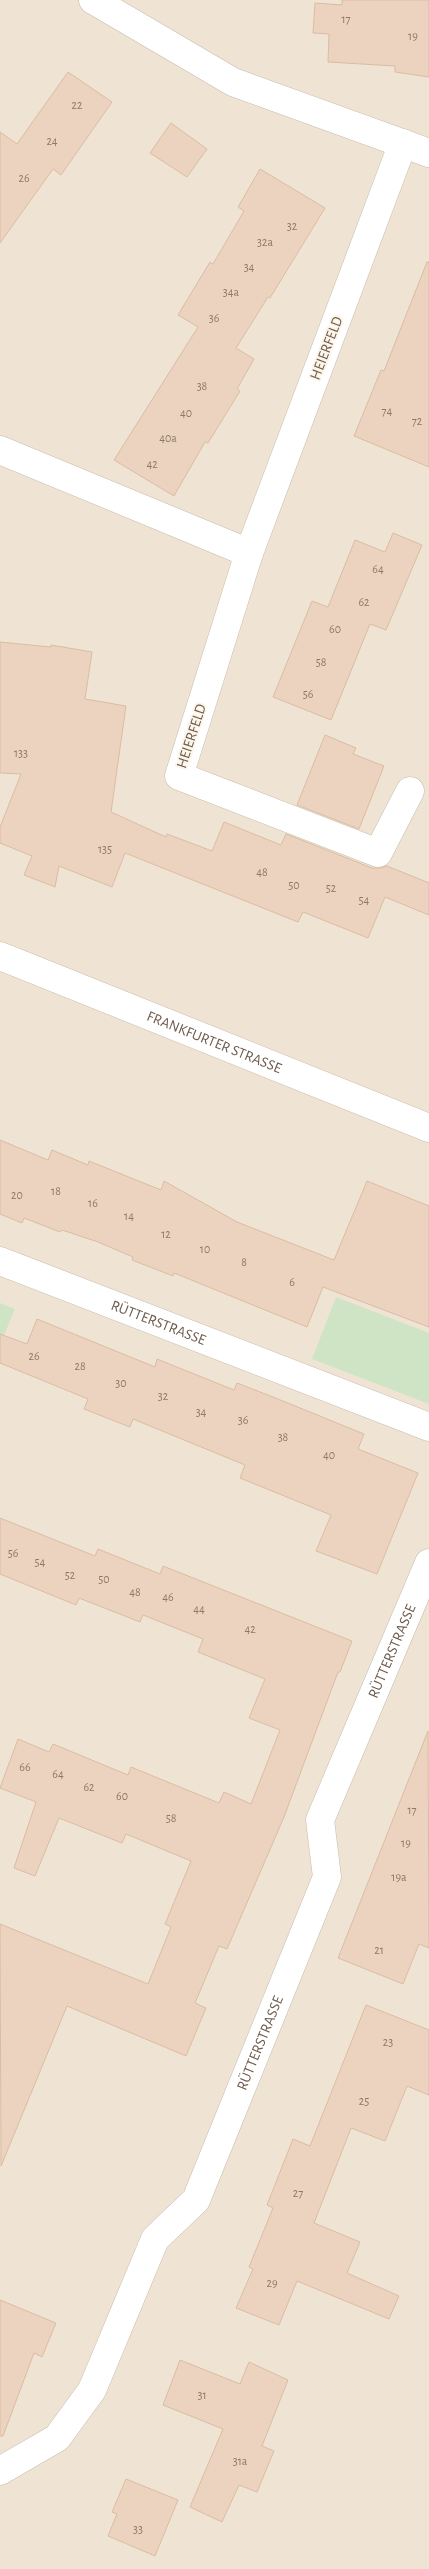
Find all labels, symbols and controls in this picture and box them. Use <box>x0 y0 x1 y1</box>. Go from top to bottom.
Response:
house number: 17 <box>341 13 351 25</box>
house number: 19 <box>408 30 418 42</box>
house number: 22 <box>72 99 83 111</box>
house number: 24 <box>46 135 58 147</box>
house number: 26 <box>18 172 30 184</box>
house number: 32 <box>287 220 298 232</box>
house number: 32a <box>257 236 273 248</box>
house number: 34 <box>244 261 255 273</box>
house number: 34a <box>223 286 240 298</box>
house number: 36 <box>209 312 220 324</box>
street label: HEIERFELD <box>308 314 346 382</box>
house number: 38 <box>197 380 208 392</box>
house number: 74 <box>382 405 393 417</box>
house number: 40 <box>180 407 192 419</box>
house number: 72 <box>412 415 423 427</box>
house number: 40a <box>159 432 177 444</box>
house number: 42 <box>146 458 158 470</box>
house number: 64 <box>372 563 384 575</box>
house number: 62 <box>358 596 370 608</box>
house number: 60 <box>329 623 341 635</box>
house number: 58 <box>316 656 327 668</box>
house number: 56 <box>303 688 314 700</box>
street label: HEIERFELD <box>174 702 209 770</box>
house number: 133 <box>14 747 28 759</box>
house number: 135 <box>98 843 112 855</box>
house number: 48 <box>256 866 268 878</box>
house number: 50 <box>288 879 300 891</box>
house number: 52 <box>326 882 337 894</box>
house number: 54 <box>359 894 370 906</box>
street label: FRANKFURTER STRASSE <box>145 1009 284 1076</box>
house number: 18 <box>51 1185 61 1197</box>
house number: 20 <box>11 1189 23 1201</box>
house number: 16 <box>88 1197 98 1209</box>
house number: 14 <box>124 1210 134 1222</box>
house number: 12 <box>161 1228 171 1240</box>
house number: 10 <box>200 1243 210 1255</box>
house number: 8 <box>241 1256 247 1268</box>
house number: 6 <box>289 1276 295 1288</box>
street label: RÜTTERSTRASSE <box>109 1298 208 1348</box>
house number: 26 <box>28 1350 40 1362</box>
house number: 28 <box>74 1360 86 1372</box>
house number: 30 <box>115 1377 127 1389</box>
house number: 32 <box>158 1390 169 1402</box>
house number: 34 <box>196 1406 207 1418</box>
house number: 36 <box>238 1414 249 1426</box>
house number: 38 <box>278 1431 289 1443</box>
house number: 40 <box>323 1449 335 1461</box>
house number: 56 <box>8 1547 19 1559</box>
house number: 54 <box>35 1556 46 1568</box>
house number: 52 <box>65 1569 76 1581</box>
house number: 50 <box>98 1573 110 1585</box>
house number: 48 <box>129 1586 141 1598</box>
house number: 46 <box>162 1591 174 1603</box>
street label: RÜTTERSTRASSE <box>366 1602 419 1700</box>
house number: 44 <box>193 1603 205 1615</box>
house number: 42 <box>244 1623 256 1635</box>
house number: 66 <box>19 1761 31 1773</box>
house number: 64 <box>52 1768 64 1780</box>
house number: 62 <box>83 1781 95 1793</box>
house number: 60 <box>116 1790 128 1802</box>
house number: 17 <box>407 1804 417 1816</box>
house number: 58 <box>166 1812 177 1824</box>
house number: 19 <box>401 1837 411 1849</box>
house number: 19a <box>391 1871 407 1883</box>
house number: 21 <box>374 1944 384 1956</box>
street label: RÜTTERSTRASSE <box>234 1994 286 2092</box>
house number: 23 <box>383 2036 393 2048</box>
house number: 25 <box>359 2095 369 2107</box>
house number: 27 <box>293 2187 303 2199</box>
house number: 29 <box>266 2277 278 2289</box>
house number: 31 <box>197 2389 207 2401</box>
house number: 31a <box>233 2455 248 2467</box>
house number: 33 <box>133 2523 143 2535</box>

